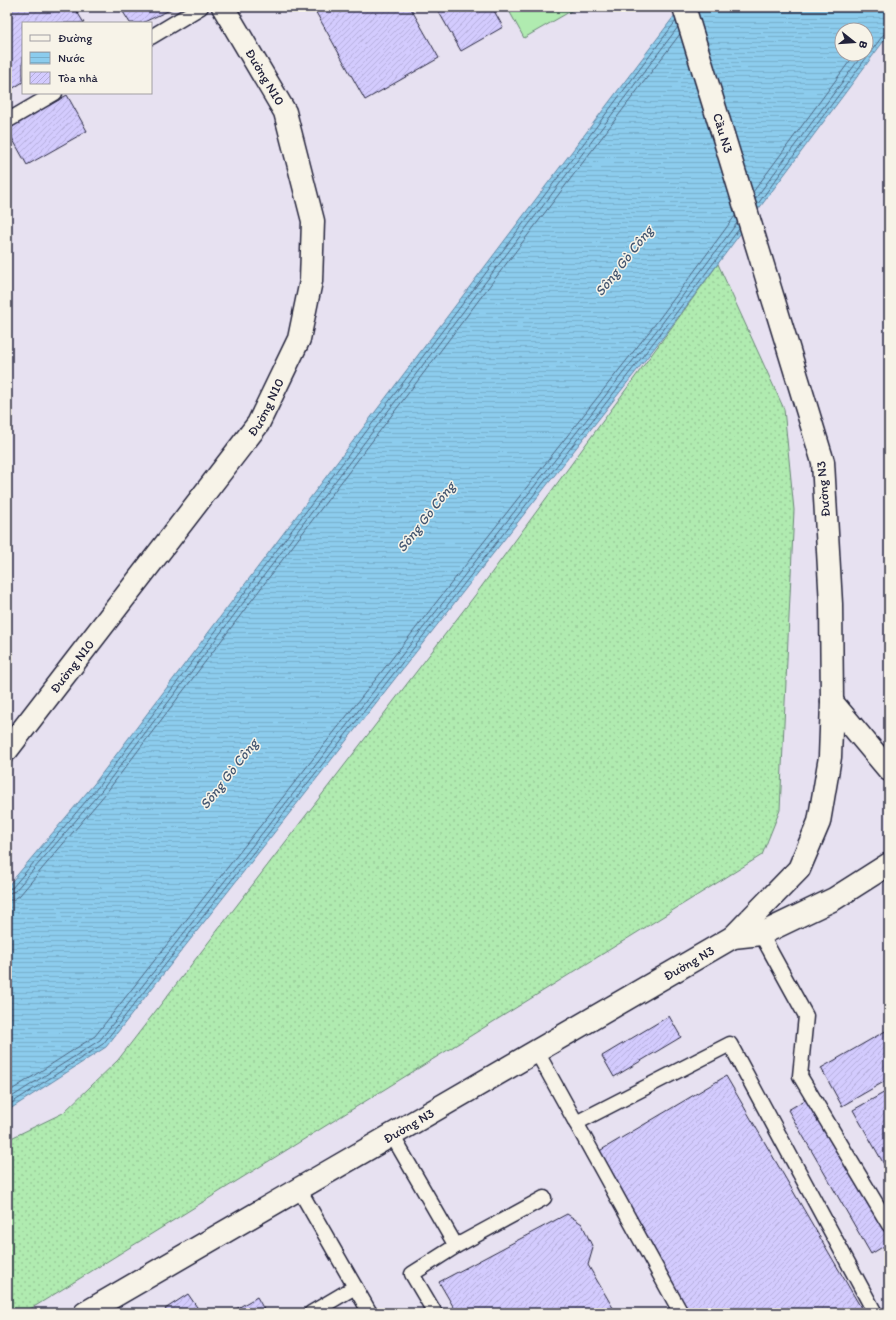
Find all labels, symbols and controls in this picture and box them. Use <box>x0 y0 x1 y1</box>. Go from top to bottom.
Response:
legend <box>22 22 152 94</box>
north arrow <box>834 22 874 62</box>
text: Đường <box>58 31 93 45</box>
text: B <box>856 39 870 50</box>
street label: Đường N10 <box>242 46 288 108</box>
text: Nước <box>58 51 85 65</box>
text: Tòa nhà <box>58 71 99 85</box>
street label: Cầu N3 <box>710 111 736 155</box>
water label: Sông Gò Công <box>591 221 658 299</box>
street label: Đường N10 <box>244 376 286 439</box>
street label: Đường N3 <box>813 460 833 518</box>
water label: Sông Gò Công <box>393 477 460 555</box>
street label: Đường N10 <box>47 636 97 696</box>
water label: Sông Gò Công <box>196 734 263 812</box>
street label: Đường N3 <box>661 942 717 983</box>
street label: Đường N3 <box>381 1105 436 1146</box>

